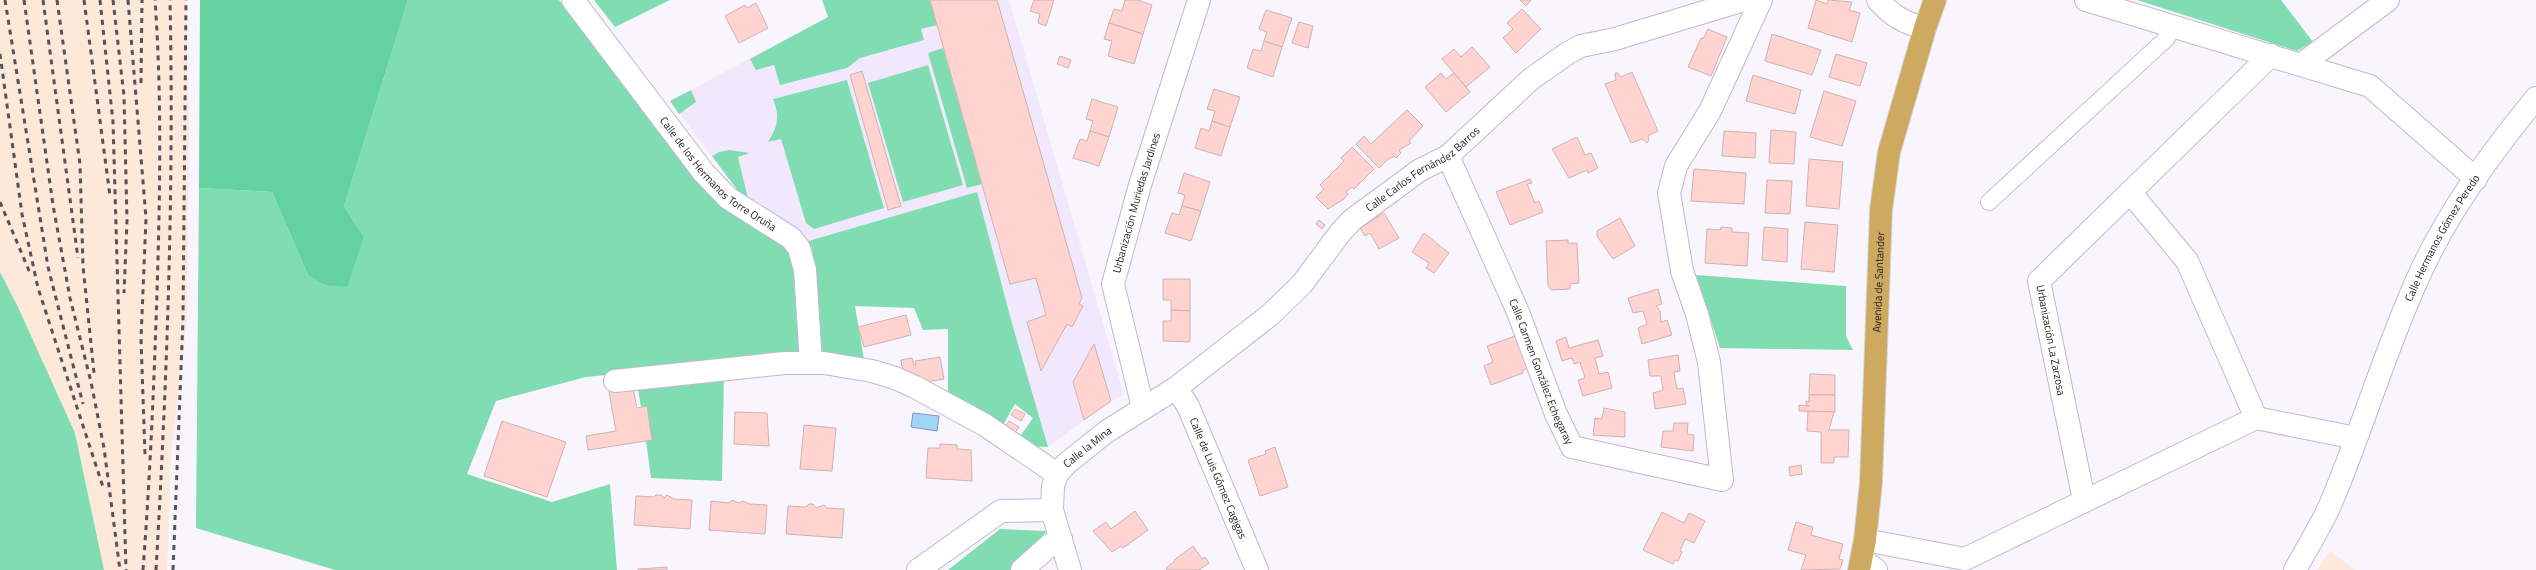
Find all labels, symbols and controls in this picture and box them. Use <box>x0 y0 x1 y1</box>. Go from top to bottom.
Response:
street label: Calle de los Hermanos Torre Oruña <box>656 113 780 235</box>
street label: Calle Carlos Fernández Barros <box>1362 123 1483 215</box>
street label: Urbanización Muriedas Jardines <box>1108 131 1164 275</box>
street label: Calle Hermanos Gómez Peredo <box>2401 171 2483 304</box>
street label: Avenida de Santander <box>1869 231 1888 333</box>
street label: Urbanización La Zarzosa <box>2032 283 2070 397</box>
street label: Calle Carmen González Echegaray <box>1505 296 1578 448</box>
street label: Calle de Luis Gómez Cagigas <box>1186 415 1251 541</box>
street label: Calle la Mina <box>1060 422 1115 471</box>

